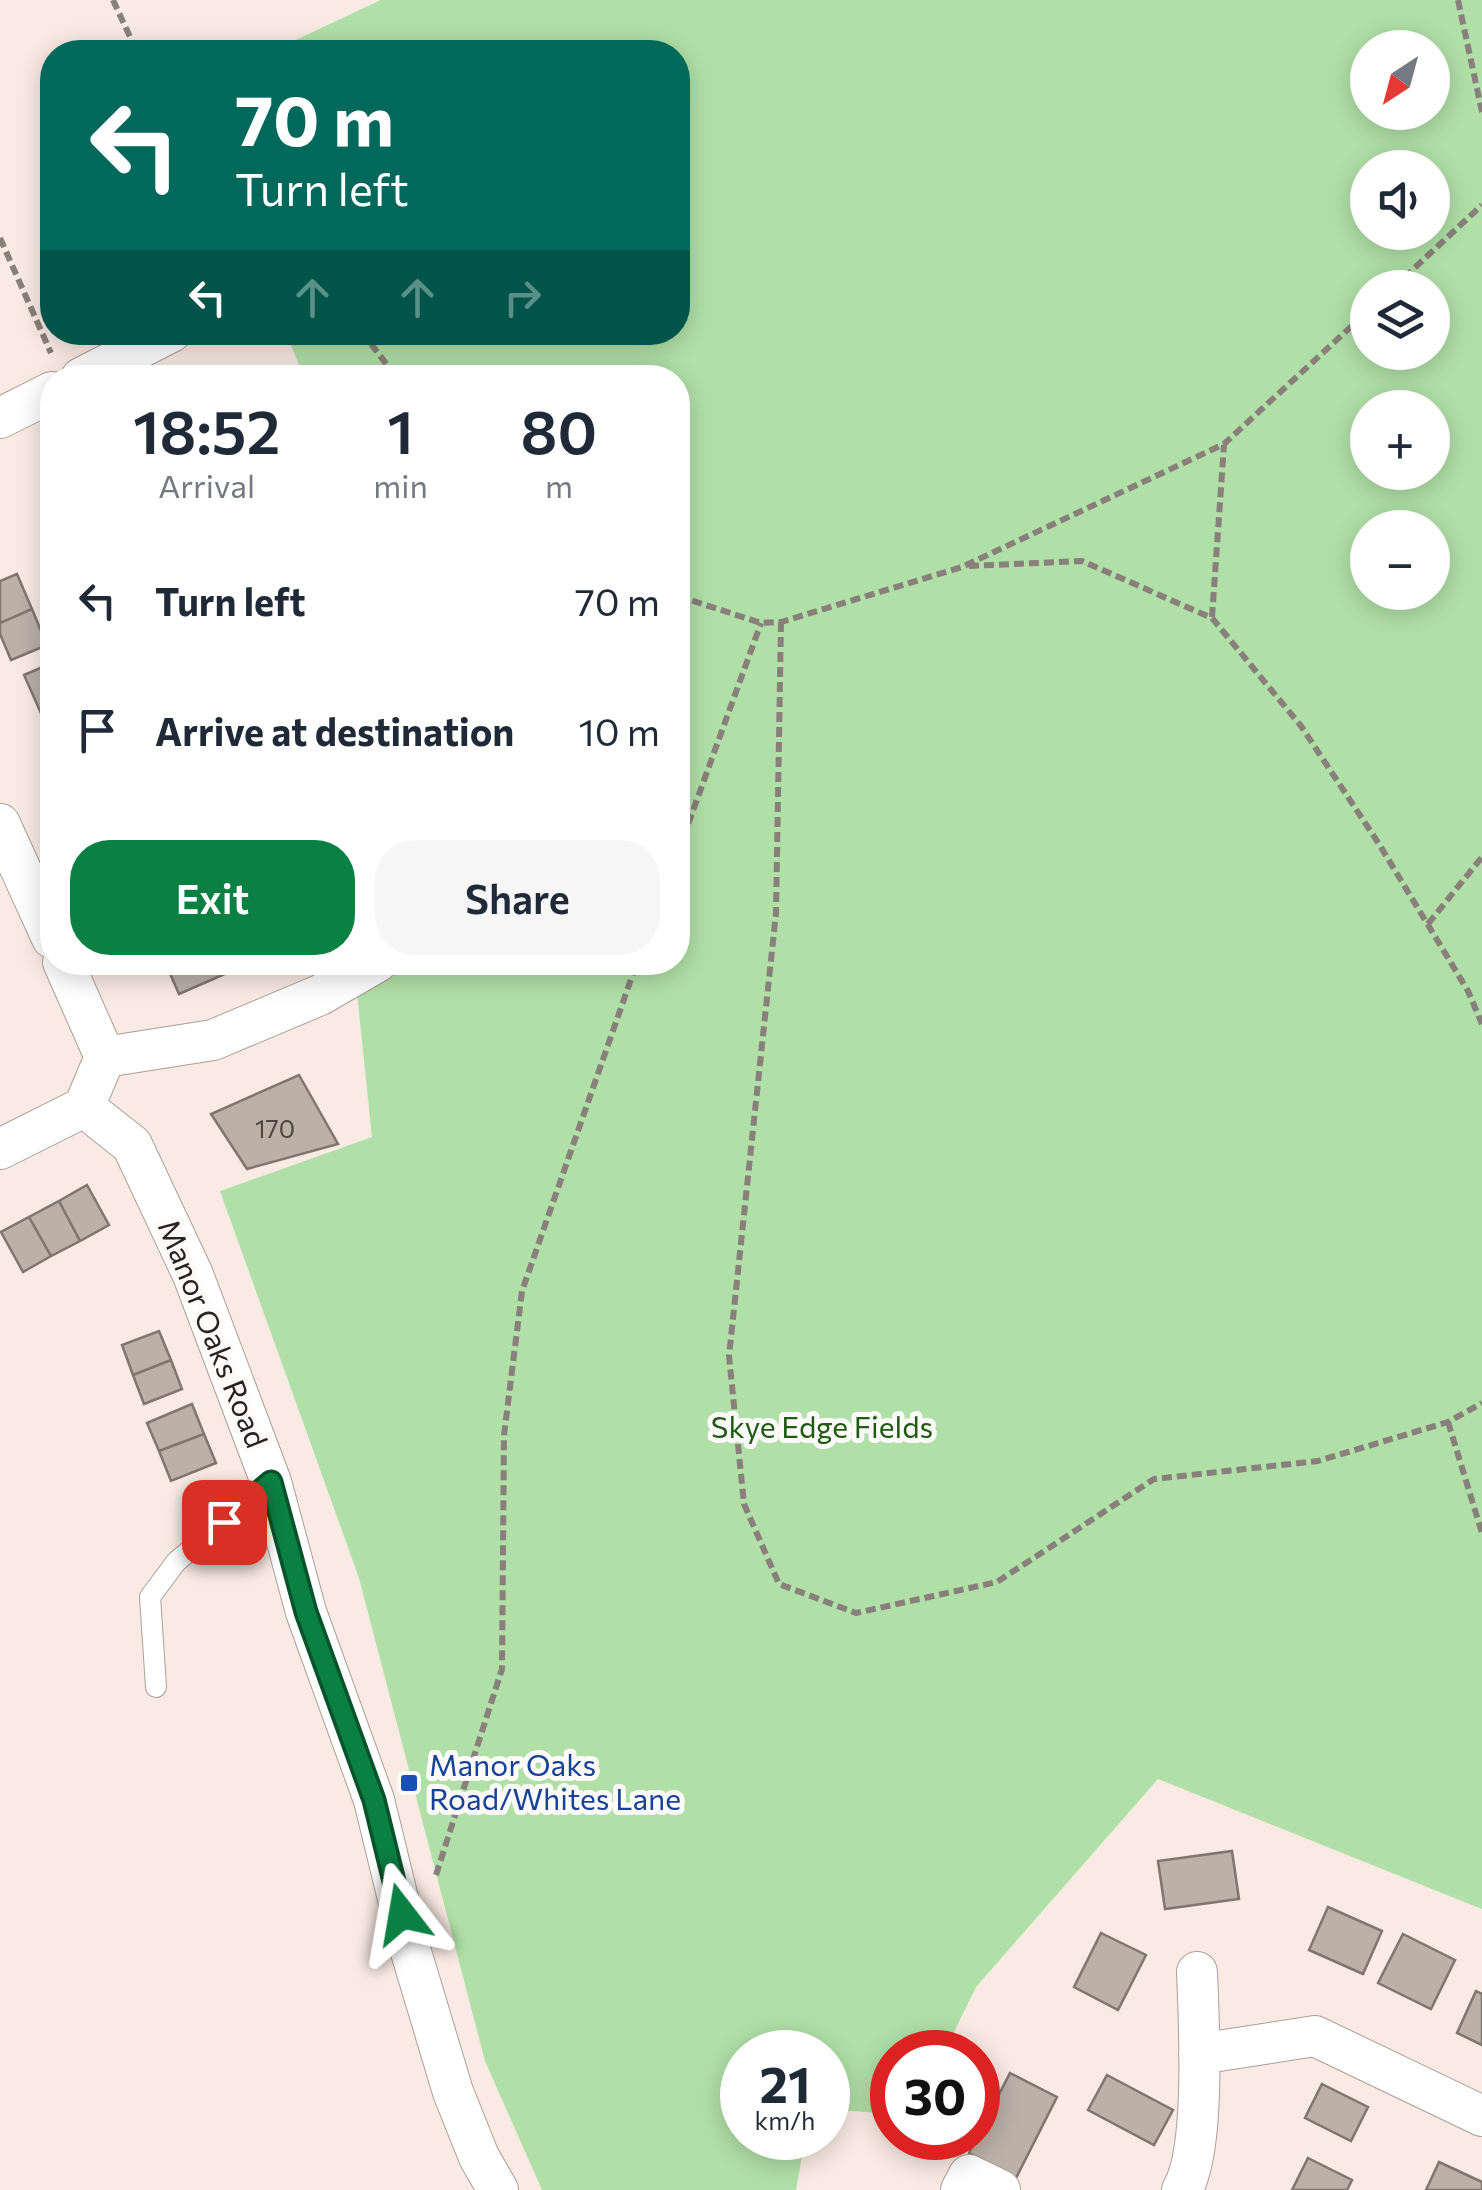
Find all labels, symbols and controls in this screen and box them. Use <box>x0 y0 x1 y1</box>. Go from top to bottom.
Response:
north arrow <box>1350 30 1450 130</box>
map controls <box>1350 30 1450 610</box>
text: 70 m <box>235 75 394 160</box>
icon: left <box>70 80 200 210</box>
button: sound <box>1350 150 1450 250</box>
text: Turn left <box>235 160 409 215</box>
icon: left <box>180 270 235 325</box>
icon: ahead <box>285 270 340 325</box>
icon: ahead <box>390 270 445 325</box>
icon: right <box>495 270 550 325</box>
button: layers <box>1350 270 1450 370</box>
button: + <box>1350 390 1450 490</box>
text: 18:52 <box>133 393 280 466</box>
text: 1 <box>387 393 414 466</box>
text: 80 <box>521 393 597 466</box>
text: Arrival <box>158 465 255 505</box>
text: min <box>373 465 428 505</box>
text: m <box>545 465 573 505</box>
button: − <box>1350 510 1450 610</box>
icon: left <box>70 573 125 628</box>
text: Turn left <box>155 577 306 624</box>
text: 70 m <box>575 577 660 624</box>
icon: arrive <box>70 703 125 758</box>
text: Arrive at destination <box>155 707 514 754</box>
text: 10 m <box>579 707 660 754</box>
button: Exit <box>70 840 355 955</box>
button: Share <box>375 840 660 955</box>
house number: 170 <box>255 1113 295 1143</box>
street label: Manor Oaks Road <box>152 1214 277 1453</box>
park label: Skye Edge Fields <box>711 1407 933 1444</box>
pin <box>182 1480 267 1565</box>
icon: arrive <box>197 1495 252 1550</box>
place label: Manor Oaks Road/Whites Lane <box>429 1745 681 1816</box>
marker: Manor Oaks Road/Whites Lane <box>398 1772 420 1794</box>
position arrow <box>350 1862 454 1966</box>
speed limit sign: 30 <box>870 2030 1000 2160</box>
text: 21 <box>759 2052 811 2113</box>
text: km/h <box>755 2105 815 2135</box>

